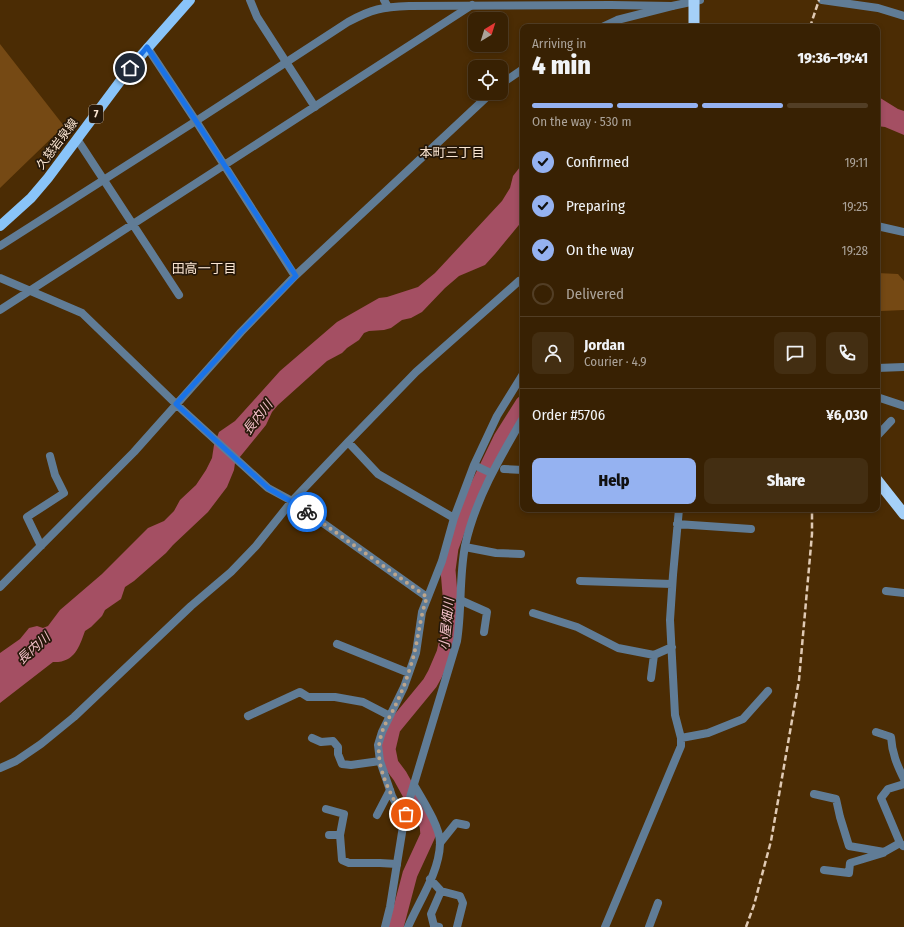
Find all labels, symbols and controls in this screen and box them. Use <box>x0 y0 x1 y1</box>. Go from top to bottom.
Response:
north arrow <box>468 12 508 52</box>
map controls <box>468 12 508 100</box>
text: Arriving in <box>532 36 586 51</box>
text: 19:36–19:41 <box>797 49 868 67</box>
text: 4 min <box>532 50 591 81</box>
pin <box>113 51 147 85</box>
icon: home <box>119 57 141 79</box>
button: locate <box>468 60 508 100</box>
road number: 7 <box>89 105 103 123</box>
text: On the way · 530 m <box>532 114 631 129</box>
street label: 久慈岩泉線 <box>33 116 81 172</box>
district label: 本町三丁目 <box>419 145 485 160</box>
icon: check <box>532 151 554 173</box>
text: Confirmed <box>566 153 629 171</box>
text: 19:11 <box>844 155 868 170</box>
icon: check <box>532 195 554 217</box>
text: Preparing <box>566 197 625 215</box>
text: 19:25 <box>842 199 868 214</box>
icon: check <box>532 239 554 261</box>
text: On the way <box>566 241 634 259</box>
text: 19:28 <box>842 243 868 258</box>
district label: 田高一丁目 <box>171 261 237 276</box>
text: Delivered <box>566 285 624 303</box>
button: person <box>532 332 574 374</box>
button: chat <box>774 332 816 374</box>
button: phone <box>826 332 868 374</box>
text: Jordan <box>584 336 625 354</box>
text: Courier · 4.9 <box>584 354 647 369</box>
water label: 長内川 <box>239 396 277 437</box>
text: Order #5706 <box>532 406 605 424</box>
text: ¥6,030 <box>826 406 868 424</box>
button: Help <box>532 458 696 504</box>
button: Share <box>704 458 868 504</box>
courier <box>287 492 327 532</box>
icon: bike <box>296 501 318 523</box>
water label: 小屋畑川 <box>436 595 457 651</box>
water label: 長内川 <box>14 628 54 667</box>
pin <box>389 797 423 831</box>
icon: bag <box>395 803 417 825</box>

